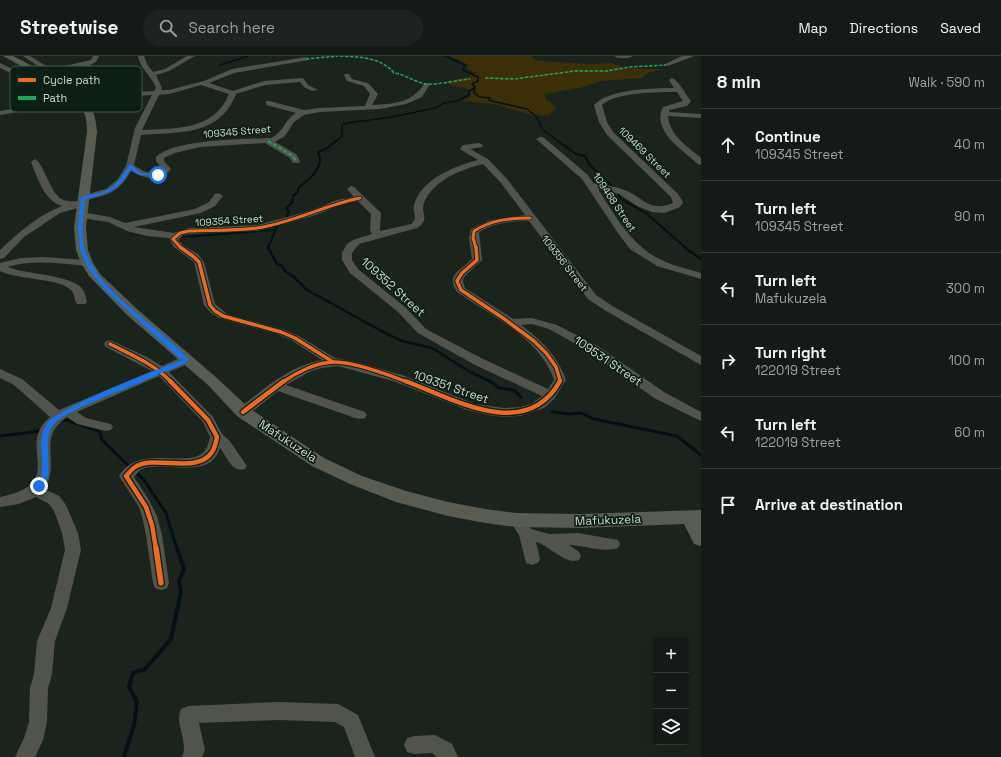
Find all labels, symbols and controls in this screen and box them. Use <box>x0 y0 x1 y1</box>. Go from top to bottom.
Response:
search box <box>143 10 423 46</box>
text: Streetwise <box>20 15 119 40</box>
icon: search <box>157 17 179 39</box>
text: Search here <box>189 18 275 37</box>
text: Map <box>798 19 828 37</box>
text: Directions <box>850 19 918 37</box>
text: Saved <box>940 19 981 37</box>
legend <box>10 66 142 112</box>
text: 8 min <box>717 71 761 93</box>
text: Cycle path <box>43 73 100 87</box>
text: Walk · 590 m <box>908 74 985 91</box>
text: Path <box>43 91 67 105</box>
street label: 109345 Street <box>203 122 272 141</box>
street label: 109469 Street <box>616 124 674 181</box>
text: Continue <box>755 127 821 146</box>
icon: ahead <box>717 134 739 156</box>
text: 40 m <box>954 136 985 153</box>
text: 109345 Street <box>755 146 844 163</box>
route start <box>149 166 167 184</box>
street label: 109468 Street <box>590 170 639 235</box>
text: Turn left <box>755 199 817 218</box>
icon: left <box>717 206 739 228</box>
text: 90 m <box>954 208 985 225</box>
street label: 109354 Street <box>195 212 264 229</box>
text: 109345 Street <box>755 218 844 235</box>
street label: 109356 Street <box>539 233 591 294</box>
street label: 109352 Street <box>357 254 429 320</box>
text: Turn left <box>755 271 817 290</box>
icon: left <box>717 278 739 300</box>
text: 300 m <box>946 280 985 297</box>
text: Mafukuzela <box>755 290 827 307</box>
street label: 109531 Street <box>571 332 645 390</box>
text: Turn right <box>755 343 826 362</box>
icon: right <box>717 350 739 372</box>
text: 100 m <box>948 352 985 369</box>
text: 122019 Street <box>755 362 841 379</box>
street label: 109351 Street <box>411 367 491 407</box>
text: Turn left <box>755 415 817 434</box>
street label: Mafukuzela <box>256 416 320 466</box>
icon: left <box>717 422 739 444</box>
text: 60 m <box>954 424 985 441</box>
text: 122019 Street <box>755 434 841 451</box>
route end <box>30 477 48 495</box>
icon: arrive <box>717 494 739 516</box>
text: Arrive at destination <box>755 495 903 514</box>
street label: Mafukuzela <box>575 511 642 529</box>
map controls <box>653 637 689 745</box>
button: + <box>653 637 689 673</box>
button: − <box>653 673 689 709</box>
button: layers <box>653 709 689 745</box>

